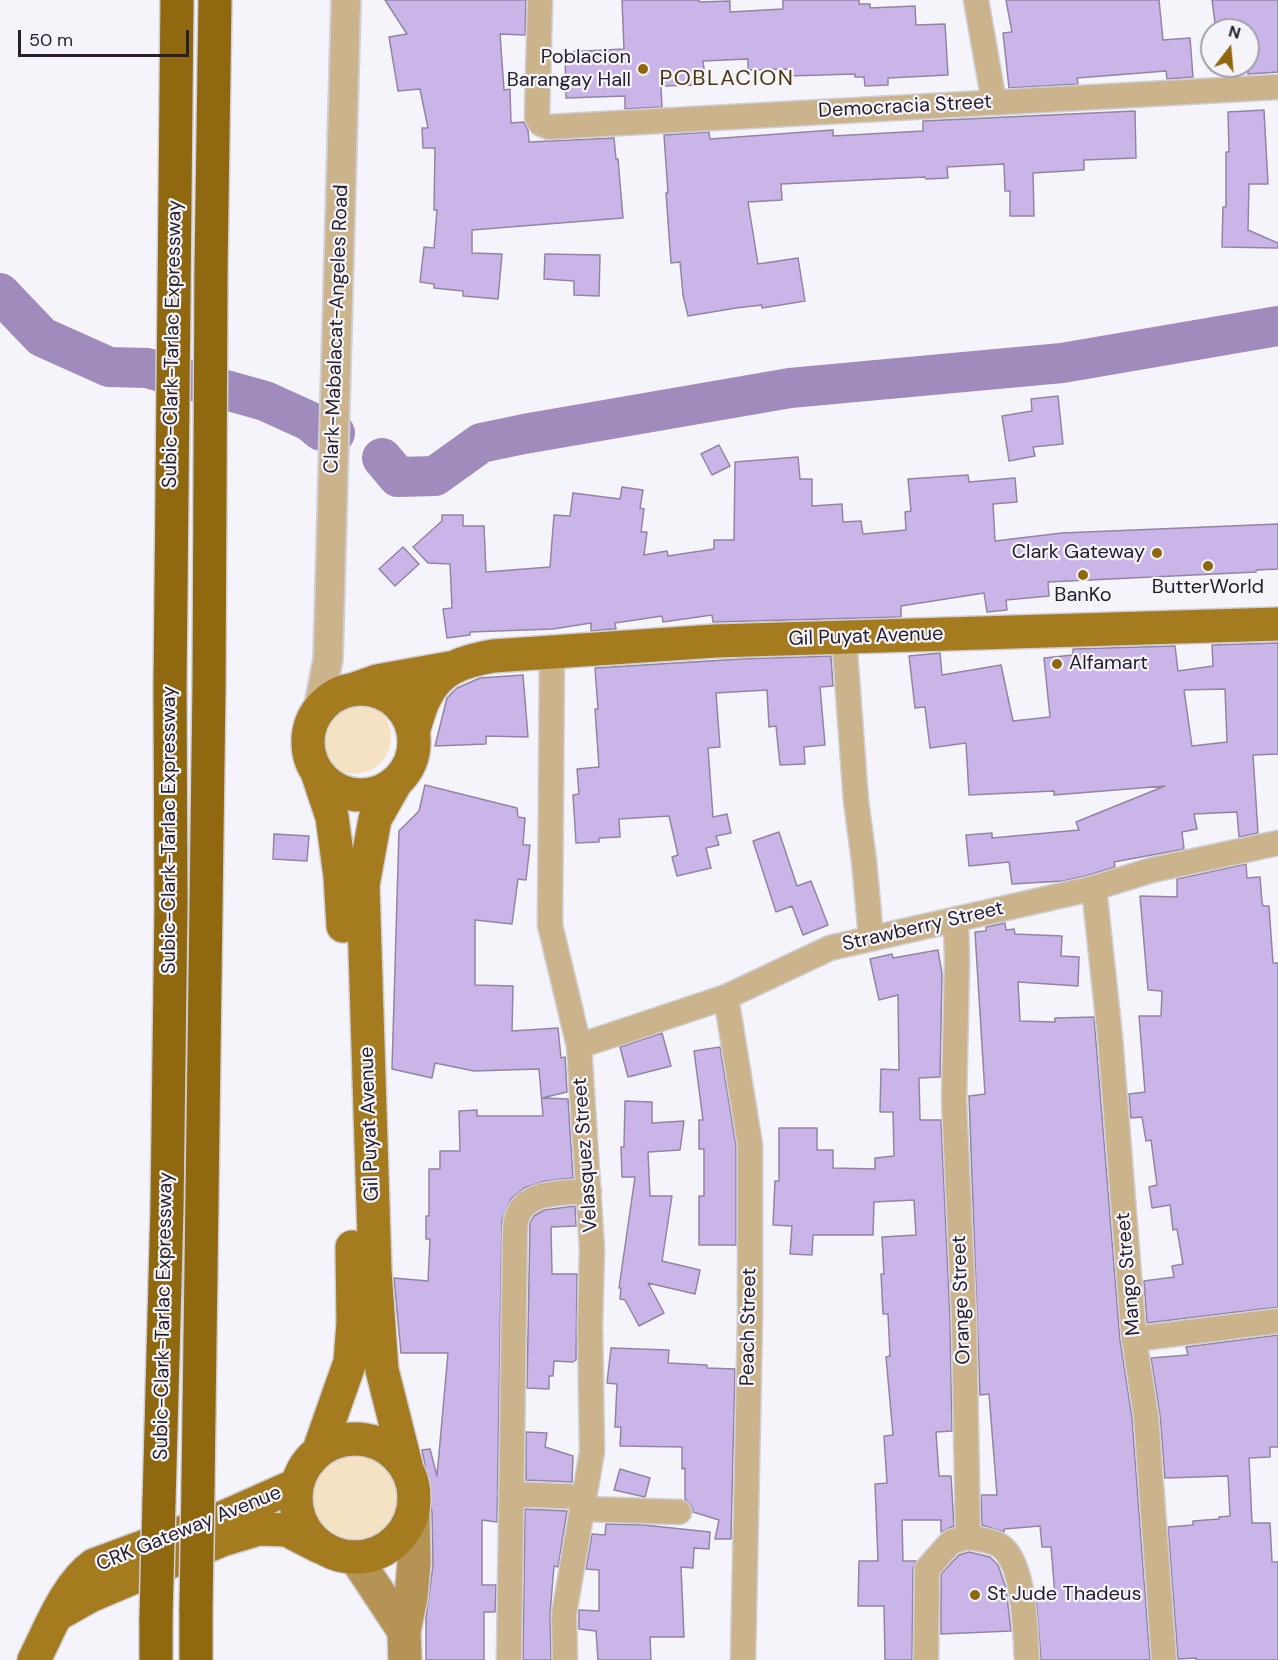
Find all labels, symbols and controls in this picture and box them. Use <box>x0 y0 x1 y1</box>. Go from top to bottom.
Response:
scale bar <box>21 18 192 56</box>
north arrow <box>1200 18 1260 78</box>
text: N <box>1226 20 1243 44</box>
text: 50 m <box>29 28 73 52</box>
place label: Poblacion Barangay Hall <box>507 46 631 93</box>
marker: Poblacion Barangay Hall <box>636 62 650 76</box>
district label: POBLACION <box>659 66 795 92</box>
street label: Democracia Street <box>818 90 992 124</box>
street label: Clark-Mabalacat-Angeles Road <box>320 184 354 474</box>
street label: Subic-Clark-Tarlac Expressway <box>158 200 188 488</box>
place label: Clark Gateway <box>1012 541 1145 565</box>
marker: Clark Gateway <box>1150 546 1164 560</box>
marker: ButterWorld <box>1201 559 1215 573</box>
marker: BanKo <box>1076 568 1090 582</box>
place label: ButterWorld <box>1152 576 1264 600</box>
place label: BanKo <box>1054 584 1112 608</box>
street label: Gil Puyat Avenue <box>788 622 944 652</box>
place label: Alfamart <box>1069 652 1148 676</box>
marker: Alfamart <box>1050 657 1064 671</box>
street label: Subic-Clark-Tarlac Expressway <box>158 686 182 974</box>
street label: Strawberry Street <box>840 897 1006 957</box>
street label: Gil Puyat Avenue <box>355 1046 385 1202</box>
street label: Velasquez Street <box>569 1077 603 1233</box>
street label: Subic-Clark-Tarlac Expressway <box>149 1172 179 1460</box>
street label: Mango Street <box>1112 1211 1146 1337</box>
street label: Orange Street <box>948 1235 976 1365</box>
street label: Peach Street <box>736 1268 762 1386</box>
street label: CRK Gateway Avenue <box>93 1481 285 1577</box>
place label: St Jude Thadeus <box>987 1583 1141 1607</box>
marker: St Jude Thadeus <box>968 1588 982 1602</box>

